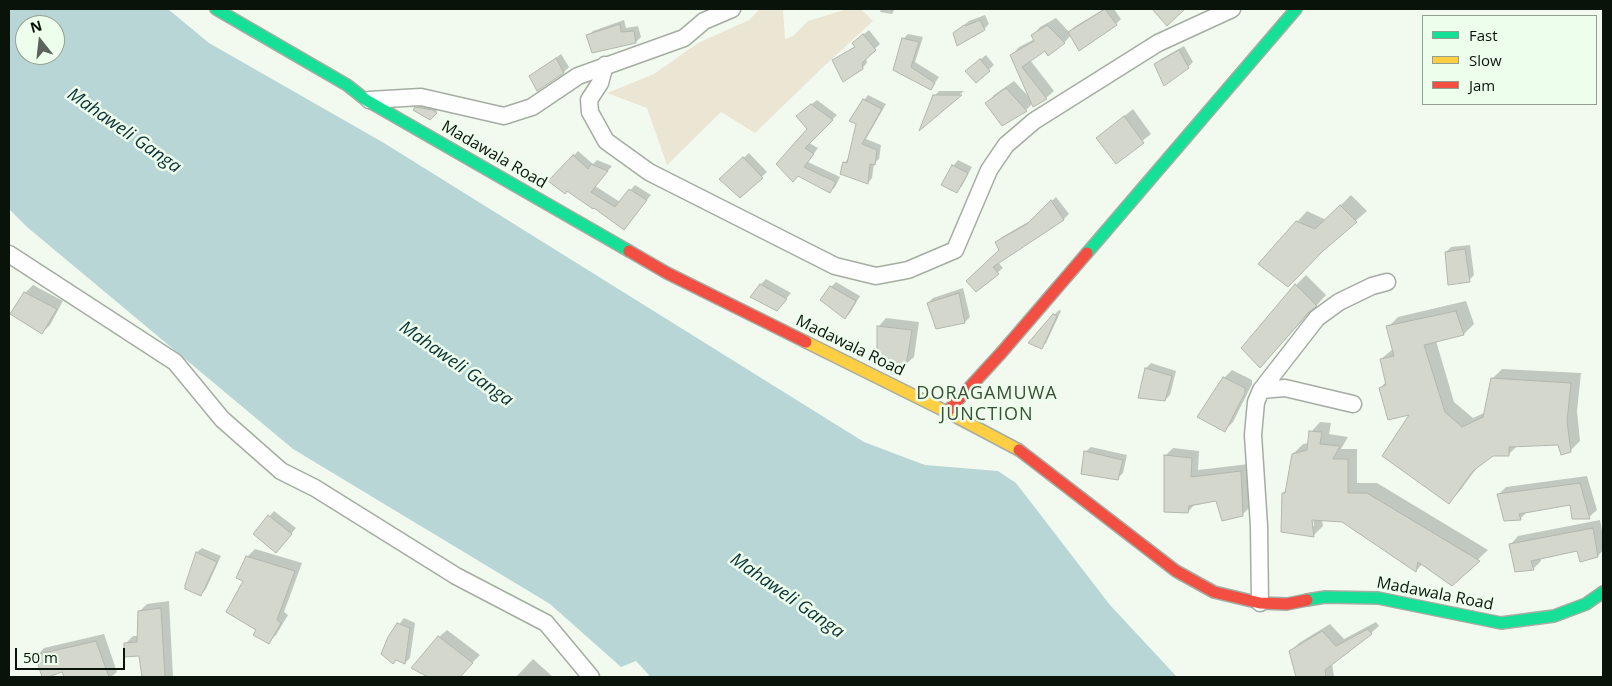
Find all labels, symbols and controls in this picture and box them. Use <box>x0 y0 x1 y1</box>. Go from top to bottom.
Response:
north arrow <box>15 15 65 65</box>
text: N <box>28 15 44 37</box>
legend <box>1422 15 1597 105</box>
text: Fast <box>1469 25 1498 45</box>
text: Slow <box>1469 50 1502 70</box>
text: Jam <box>1469 75 1495 95</box>
water label: Mahaweli Ganga <box>63 84 185 178</box>
street label: Madawala Road <box>438 117 550 193</box>
street label: Madawala Road <box>793 311 907 381</box>
water label: Mahaweli Ganga <box>395 317 517 411</box>
district label: DORAGAMUWA JUNCTION <box>915 383 1059 426</box>
water label: Mahaweli Ganga <box>726 549 848 643</box>
street label: Madawala Road <box>1375 573 1495 615</box>
scale bar <box>18 638 128 670</box>
text: 50 m <box>23 647 58 667</box>

